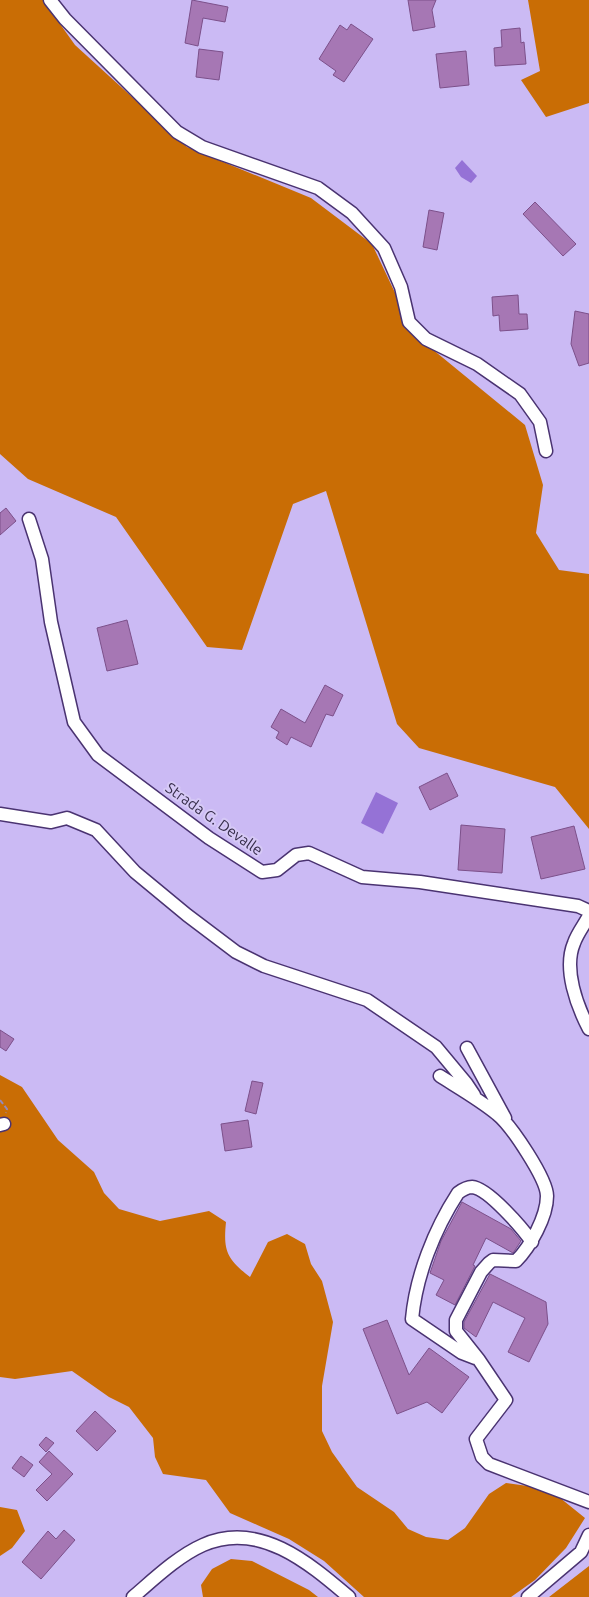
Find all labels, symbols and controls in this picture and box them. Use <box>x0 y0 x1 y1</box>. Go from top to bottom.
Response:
street label: Strada G. Devalle <box>163 779 266 858</box>

